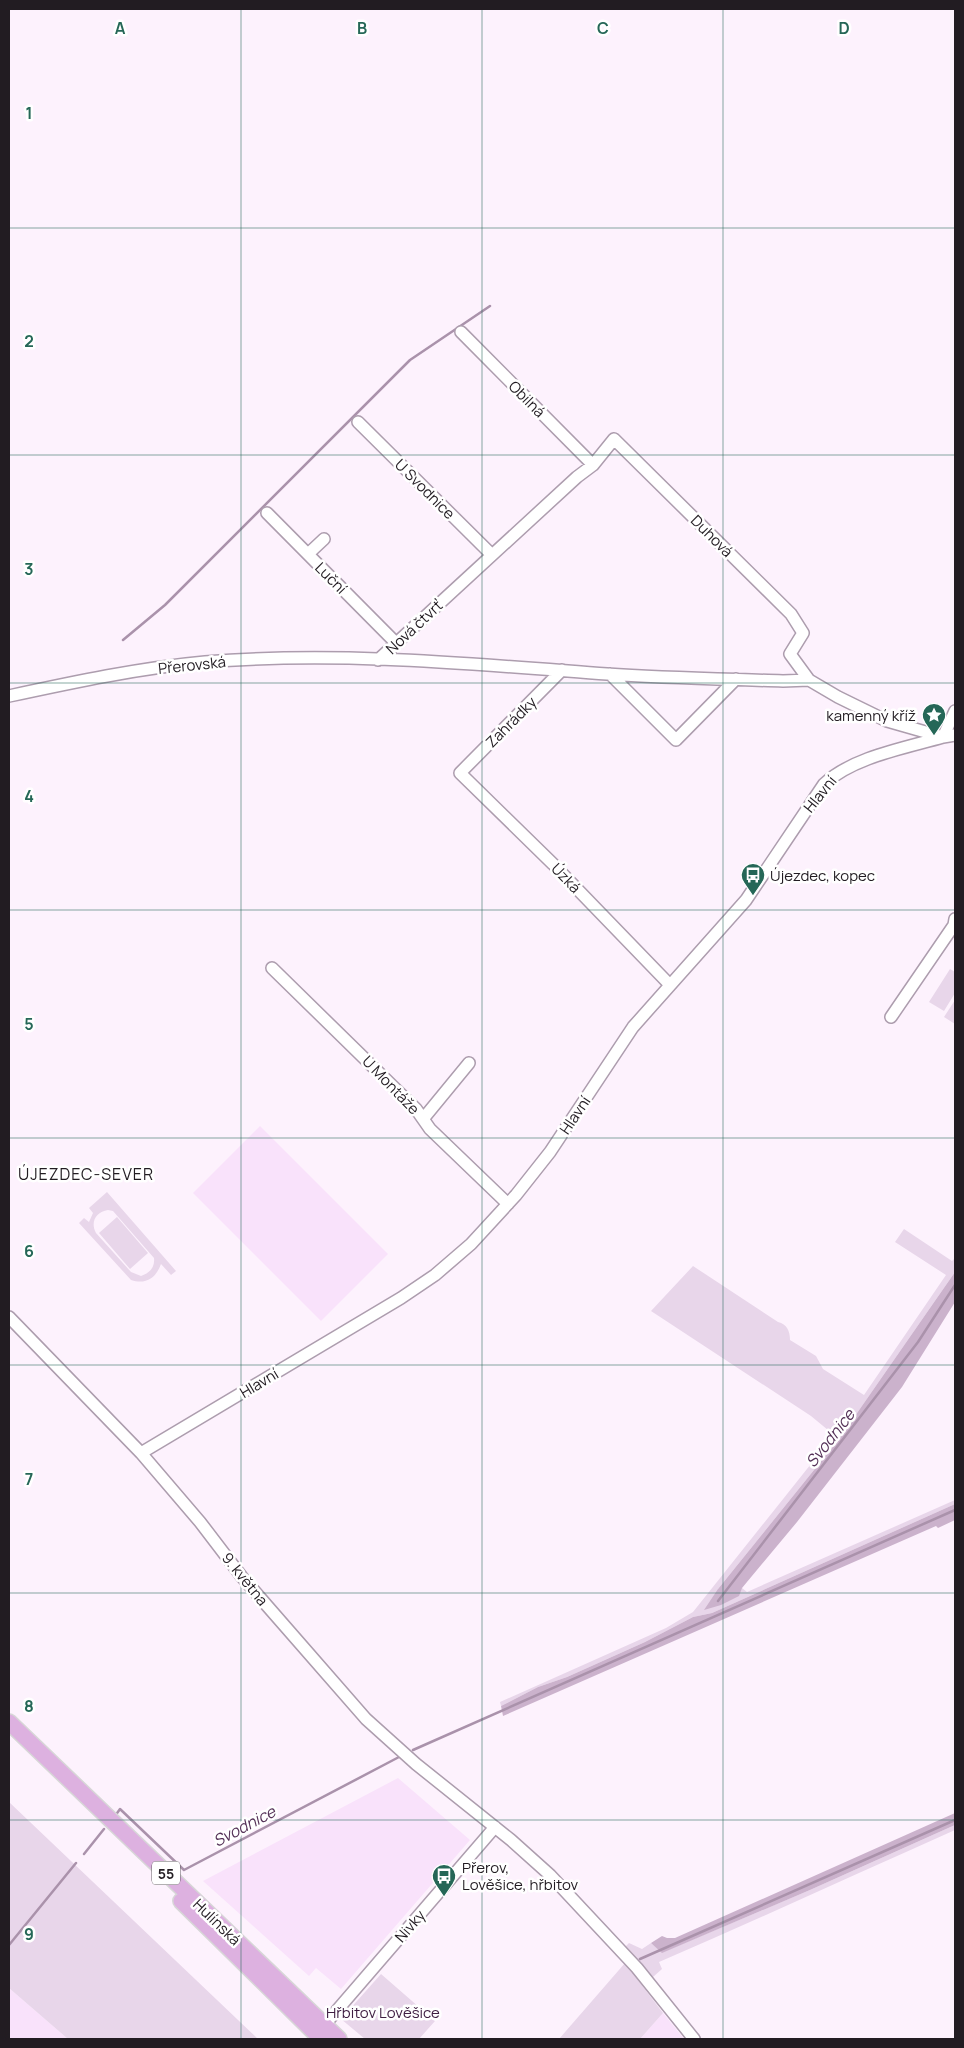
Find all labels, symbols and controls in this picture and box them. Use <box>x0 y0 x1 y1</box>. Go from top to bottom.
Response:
text: A <box>115 17 126 39</box>
text: B <box>357 17 367 39</box>
text: C <box>597 17 609 39</box>
text: D <box>838 17 850 39</box>
text: 1 <box>25 102 33 124</box>
text: 2 <box>24 330 34 352</box>
street label: Obilná <box>504 376 550 422</box>
street label: U Svodnice <box>390 454 460 524</box>
street label: Duhová <box>686 510 738 562</box>
street label: Luční <box>310 557 352 599</box>
text: 3 <box>24 558 34 580</box>
street label: Nová čtvrť <box>381 595 447 659</box>
street label: Přerovská <box>157 651 227 679</box>
street label: Zahrádky <box>481 692 541 752</box>
place icon: kamenný kříž <box>921 702 947 736</box>
place label: kamenný kříž <box>826 705 916 726</box>
street label: Hlavní <box>799 771 842 817</box>
text: 4 <box>24 785 34 807</box>
street label: Úzká <box>547 858 585 898</box>
bus stop icon: Újezdec, kopec <box>740 862 766 896</box>
place label: Újezdec, kopec <box>770 865 875 886</box>
text: 5 <box>24 1013 34 1035</box>
street label: U Montáže <box>358 1051 425 1119</box>
street label: Hlavní <box>555 1091 596 1138</box>
district label: ÚJEZDEC-SEVER <box>18 1163 154 1185</box>
text: 6 <box>24 1240 34 1262</box>
street label: Hlavní <box>236 1363 283 1403</box>
water label: Svodnice <box>800 1403 861 1471</box>
text: 7 <box>25 1468 33 1490</box>
street label: 9. května <box>217 1548 273 1610</box>
text: 8 <box>24 1695 34 1717</box>
water label: Svodnice <box>209 1800 281 1852</box>
place label: Přerov, Lověšice, hřbitov <box>462 1857 579 1895</box>
road number: 55 <box>152 1862 180 1885</box>
bus stop icon: Přerov, Lověšice, hřbitov <box>431 1863 457 1897</box>
street label: Hulínská <box>189 1894 245 1950</box>
street label: Nivky <box>390 1905 430 1947</box>
text: 9 <box>24 1923 34 1945</box>
park label: Hřbitov Lověšice <box>326 2002 440 2023</box>

